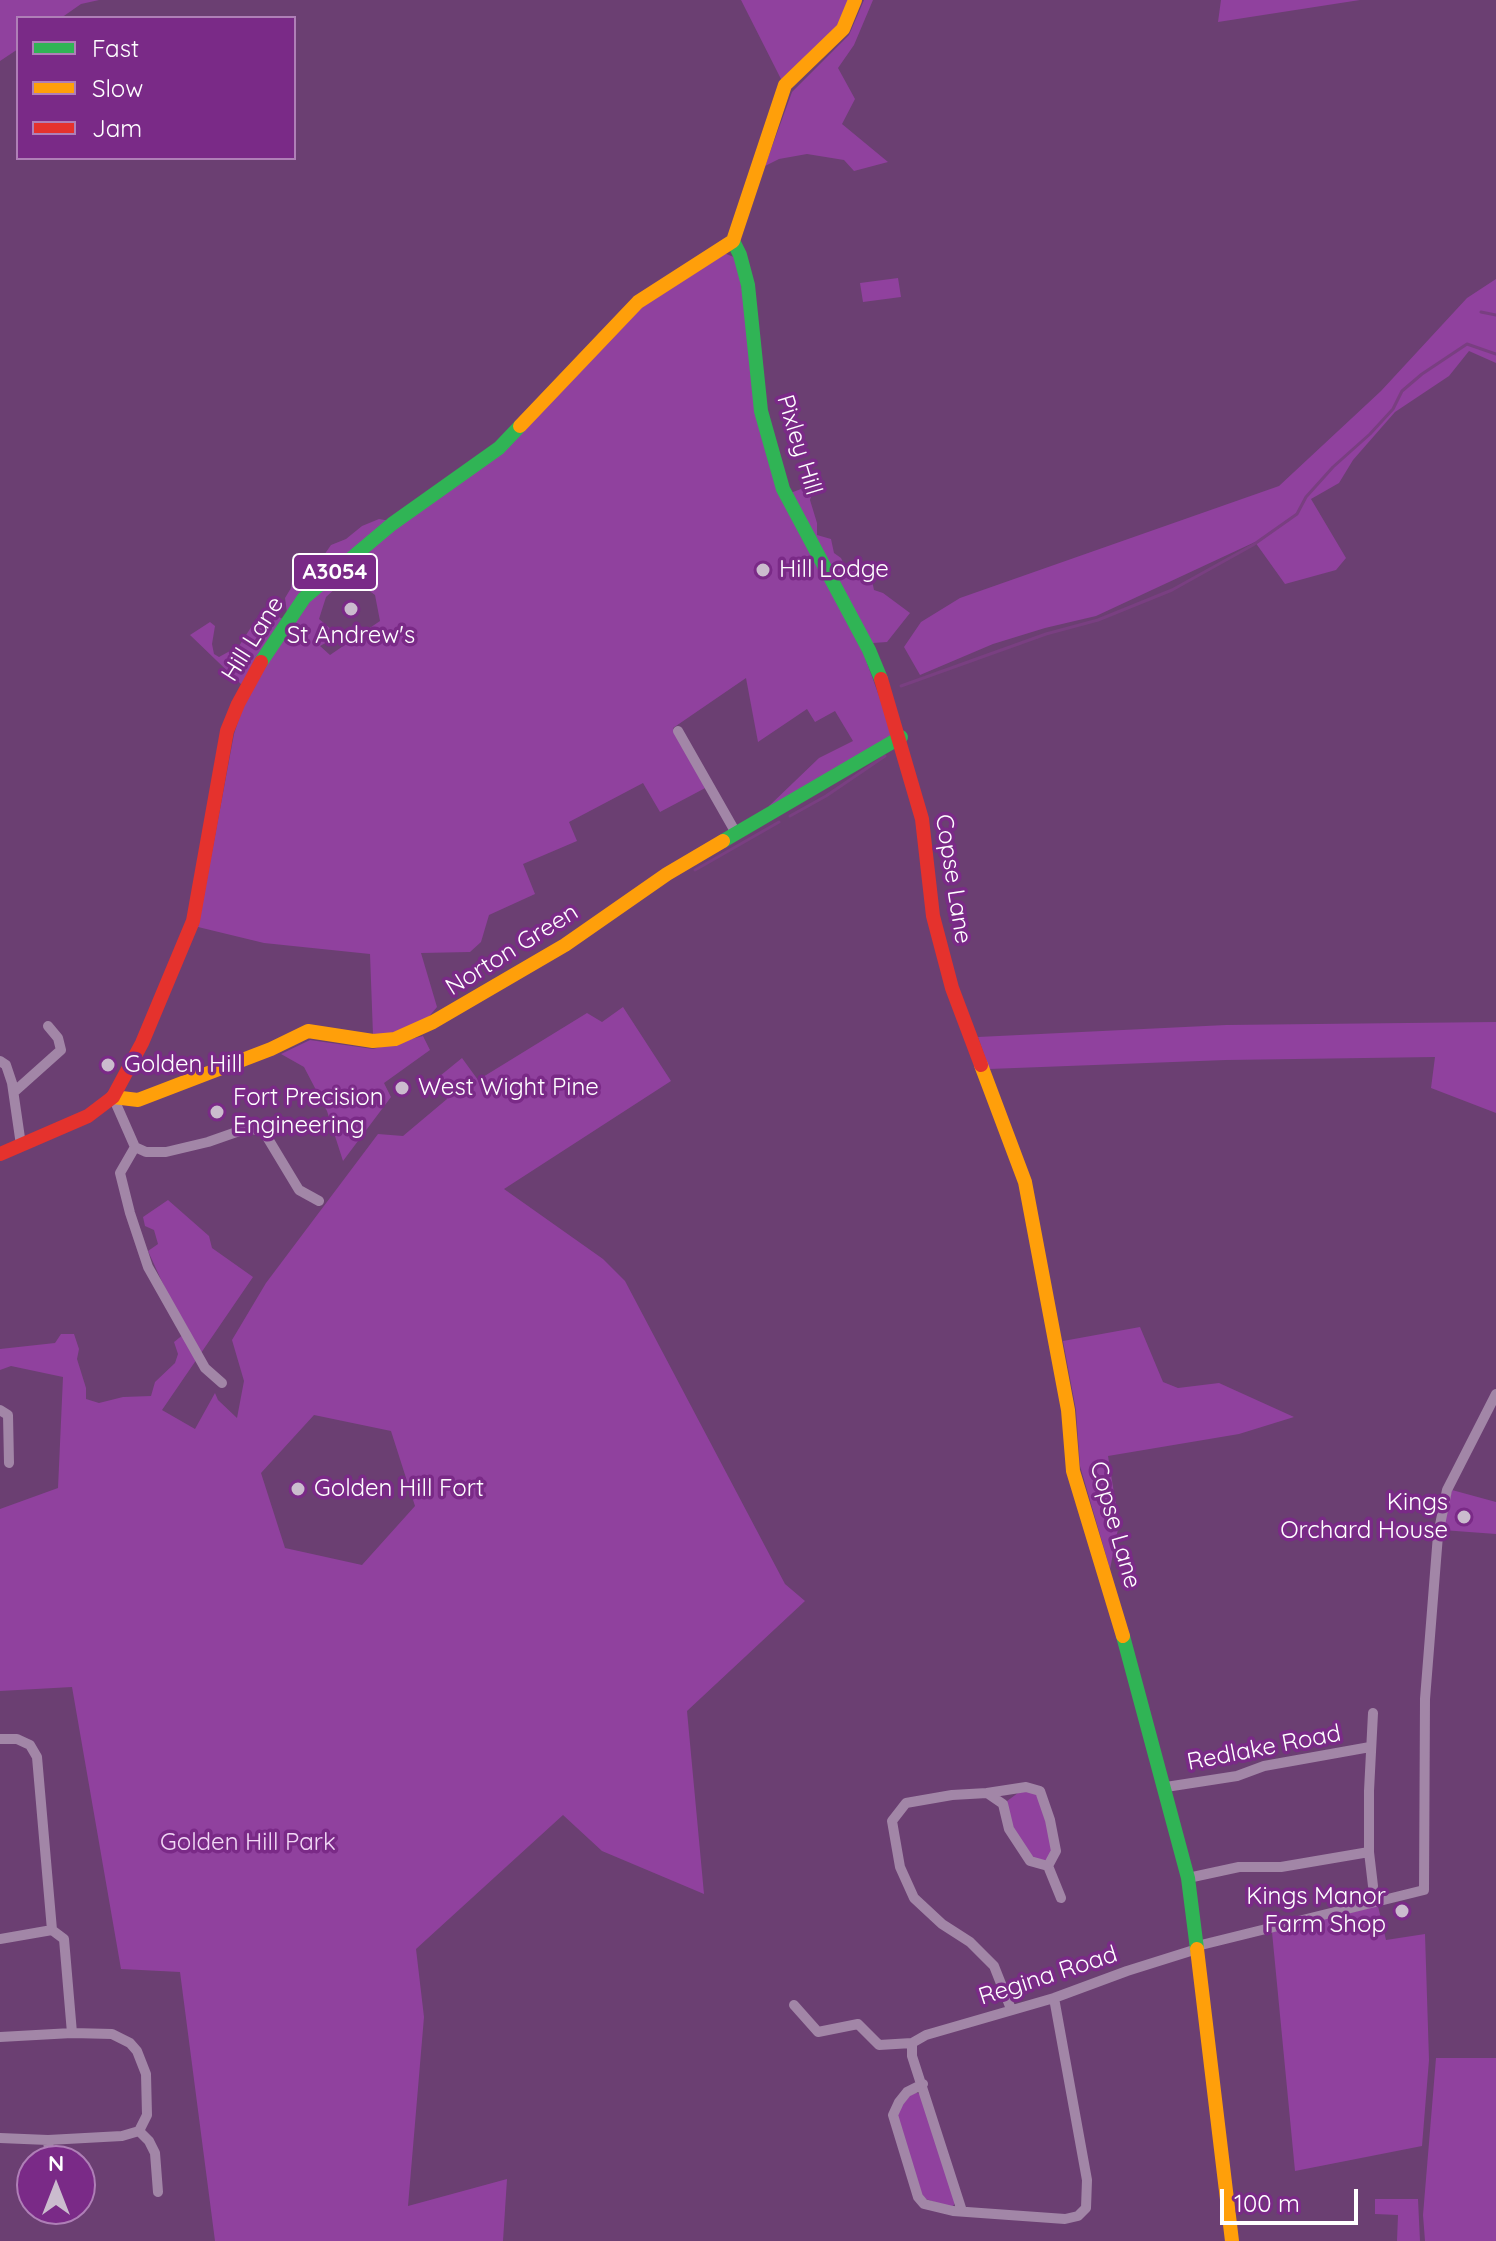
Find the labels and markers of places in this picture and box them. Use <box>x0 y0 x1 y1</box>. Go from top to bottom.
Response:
place label: Hill Lodge <box>779 556 889 584</box>
marker: Hill Lodge <box>754 561 772 579</box>
marker: St Andrew's <box>342 600 360 618</box>
place label: St Andrew's <box>287 622 415 650</box>
place label: Golden Hill <box>124 1051 242 1079</box>
marker: Golden Hill <box>99 1056 117 1074</box>
place label: West Wight Pine <box>418 1074 599 1102</box>
marker: West Wight Pine <box>393 1079 411 1097</box>
place label: Fort Precision Engineering <box>233 1084 384 1140</box>
marker: Fort Precision Engineering <box>208 1103 226 1121</box>
place label: Golden Hill Fort <box>314 1475 484 1503</box>
marker: Golden Hill Fort <box>289 1480 307 1498</box>
place label: Kings Orchard House <box>1280 1489 1448 1545</box>
marker: Kings Orchard House <box>1455 1508 1473 1526</box>
place label: Kings Manor Farm Shop <box>1246 1883 1386 1939</box>
marker: Kings Manor Farm Shop <box>1393 1902 1411 1920</box>

